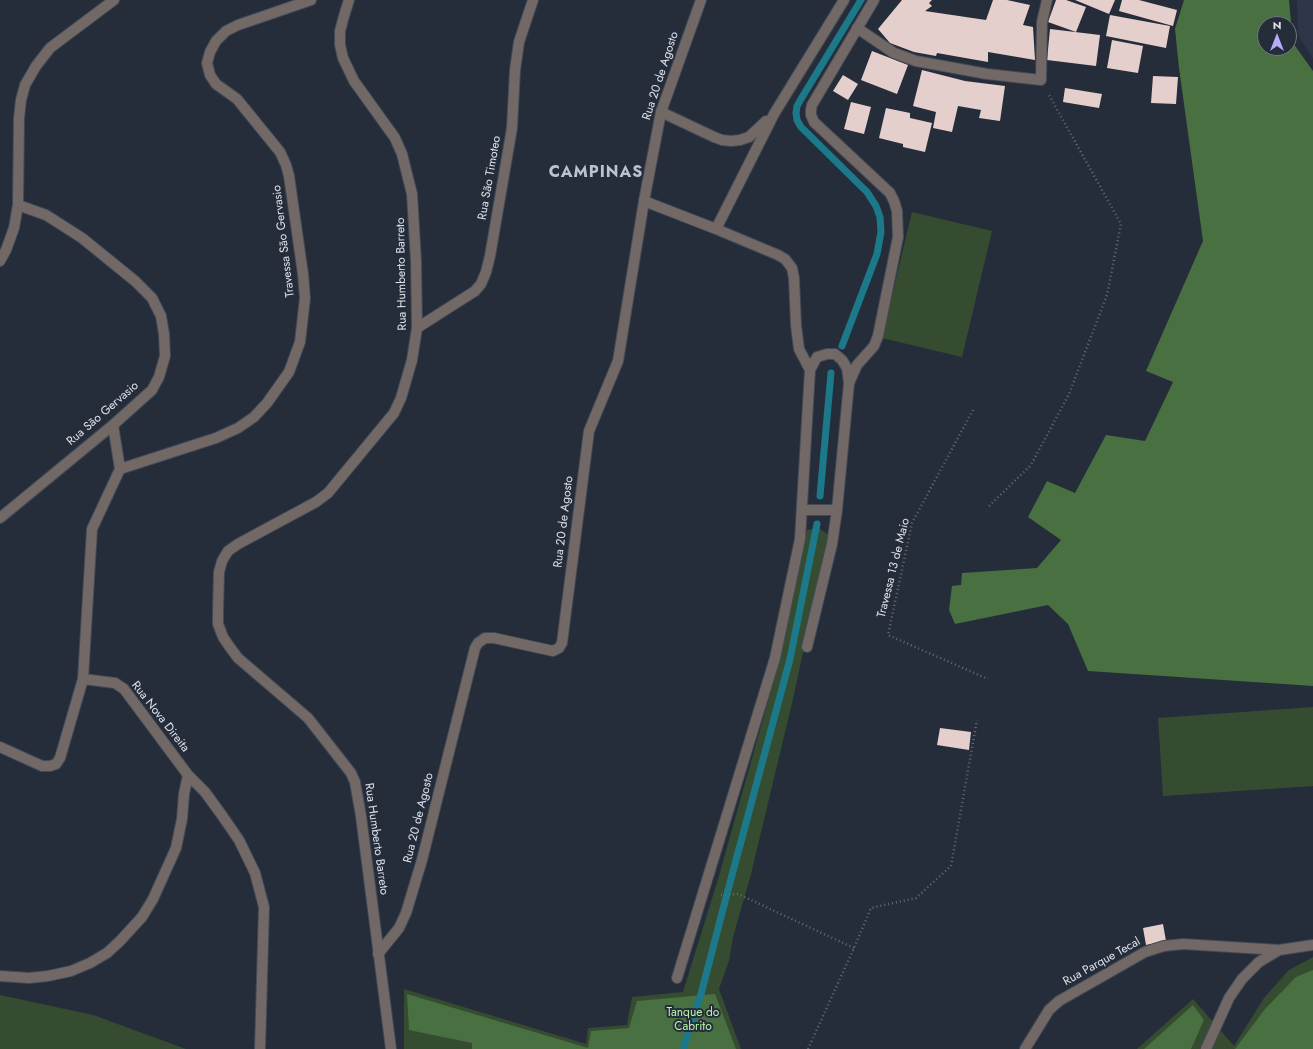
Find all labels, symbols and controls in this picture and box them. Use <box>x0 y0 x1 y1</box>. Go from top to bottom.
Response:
north arrow <box>1257 16 1297 56</box>
text: N <box>1273 17 1281 33</box>
street label: Rua 20 de Agosto <box>640 30 682 122</box>
street label: Rua São Timoteo <box>476 135 504 221</box>
district label: CAMPINAS <box>549 163 643 183</box>
street label: Travessa São Gervasio <box>270 184 298 298</box>
street label: Rua Humberto Barreto <box>394 217 410 331</box>
street label: Rua São Gervasio <box>64 379 142 449</box>
street label: Rua 20 de Agosto <box>551 475 577 569</box>
street label: Travessa 13 de Maio <box>875 517 913 619</box>
street label: Rua Nova Direita <box>128 679 192 755</box>
street label: Rua 20 de Agosto <box>401 772 437 864</box>
street label: Rua Humberto Barreto <box>361 782 391 896</box>
street label: Rua Parque Tecal <box>1061 935 1143 989</box>
park label: Tanque do Cabrito <box>667 1006 719 1034</box>

